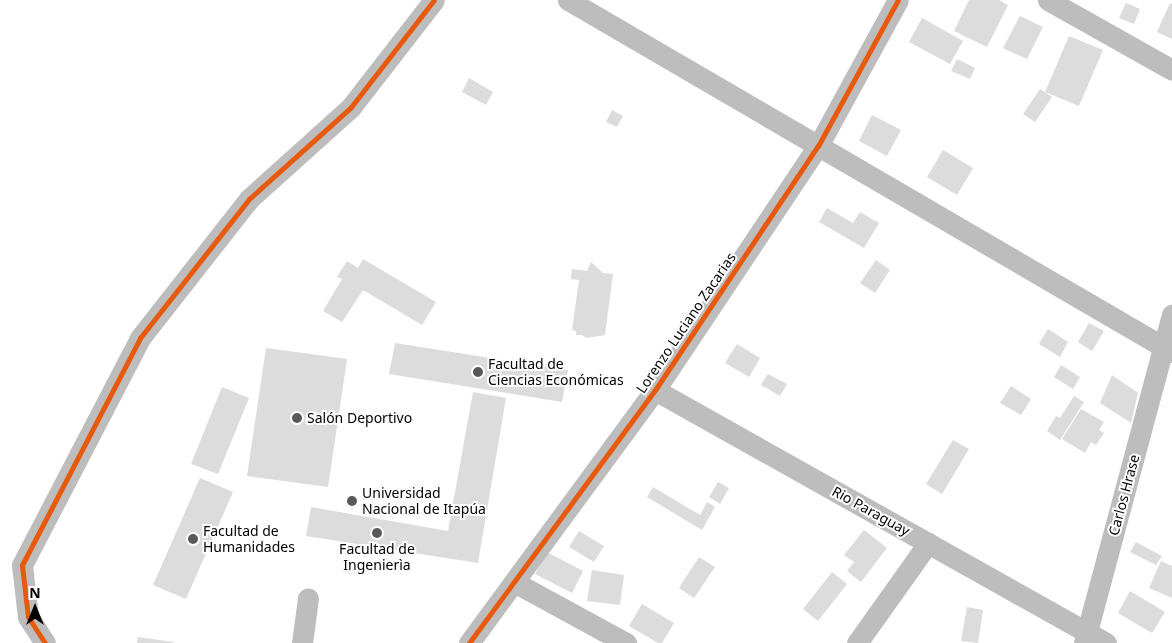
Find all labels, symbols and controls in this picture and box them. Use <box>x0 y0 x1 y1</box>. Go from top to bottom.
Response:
street label: Lorenzo Luciano Zacarias <box>633 250 739 396</box>
place label: Facultad de Ciencias Económicas <box>488 356 624 388</box>
marker: Facultad de Ciencias Económicas <box>472 366 484 378</box>
place label: Salón Deportivo <box>307 410 412 426</box>
marker: Salón Deportivo <box>291 412 303 424</box>
street label: Carlos Hrase <box>1105 453 1143 537</box>
street label: Rio Paraguay <box>829 483 913 539</box>
place label: Universidad Nacional de Itapúa <box>362 485 486 518</box>
marker: Universidad Nacional de Itapúa <box>346 495 358 507</box>
place label: Facultad de Humanidades <box>203 523 295 556</box>
marker: Facultad de Ingenierìa <box>371 527 383 539</box>
marker: Facultad de Humanidades <box>187 533 199 545</box>
place label: Facultad de Ingenierìa <box>339 541 415 574</box>
north arrow <box>10 583 60 633</box>
text: N <box>29 583 41 602</box>

